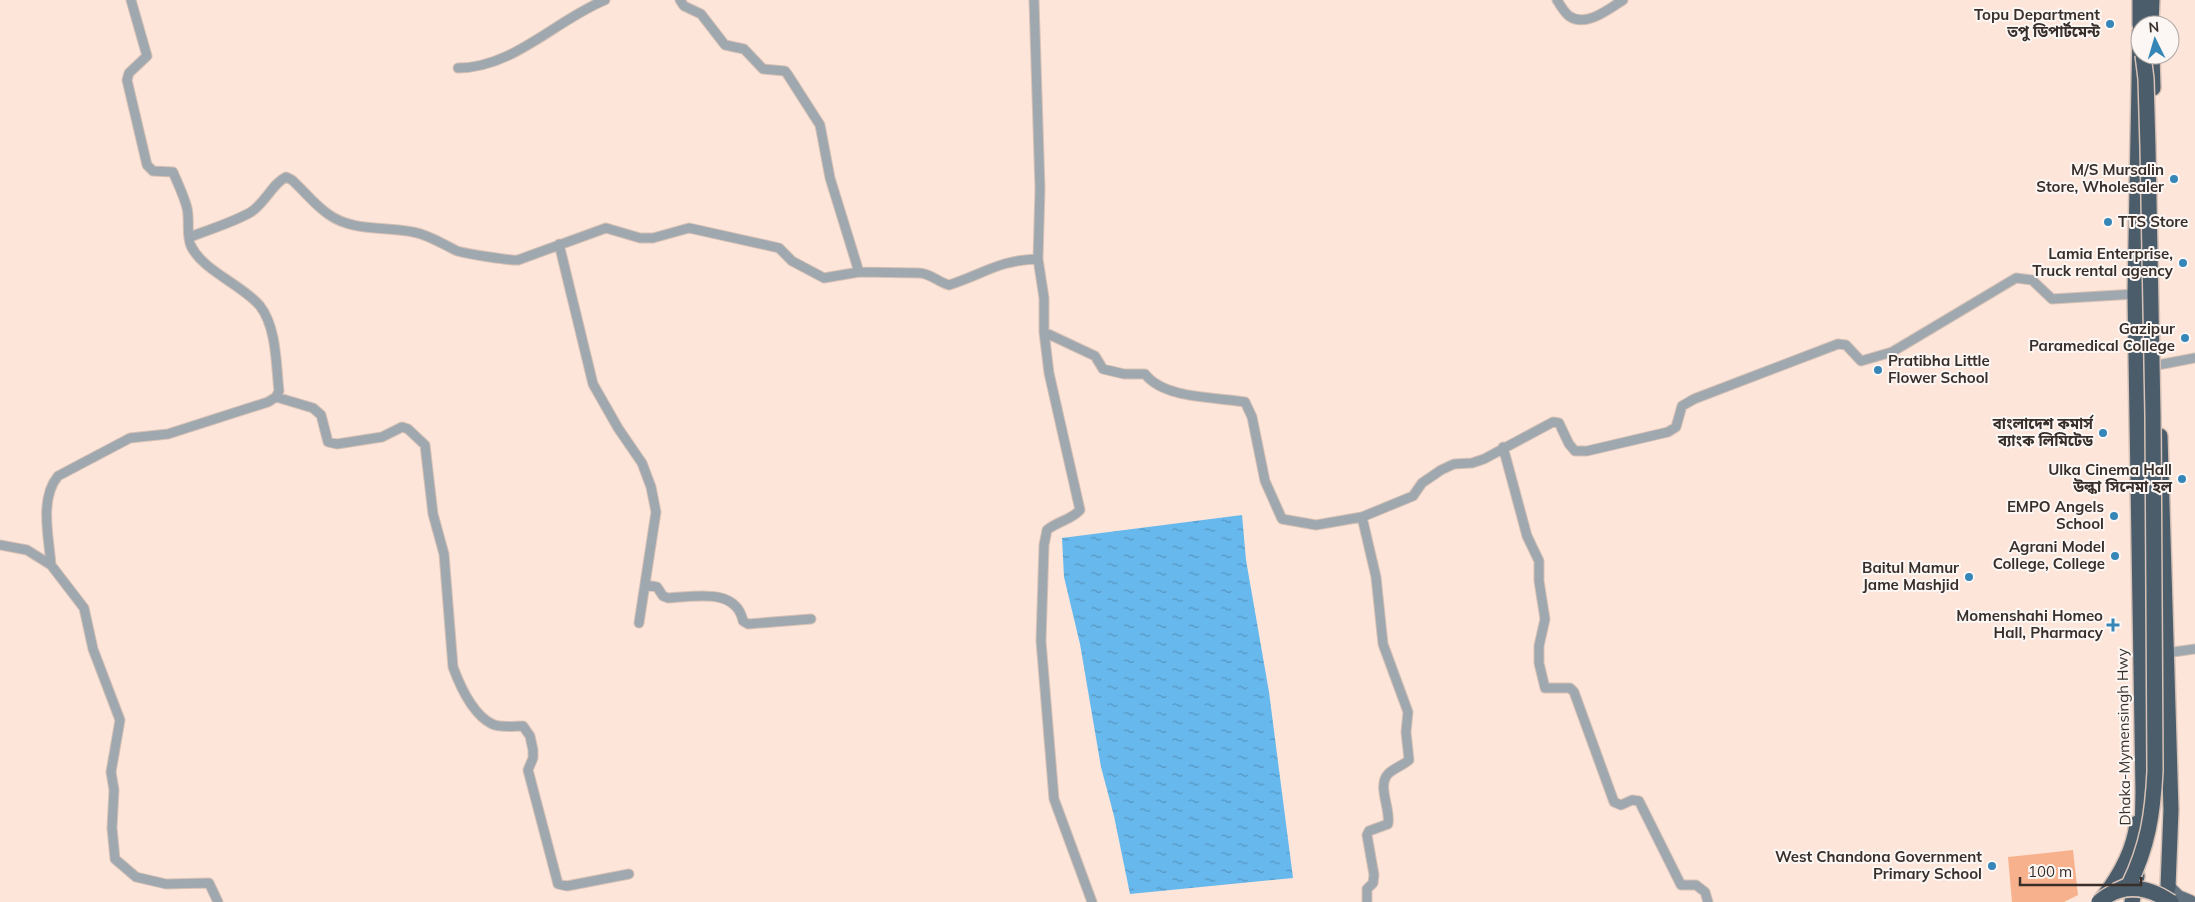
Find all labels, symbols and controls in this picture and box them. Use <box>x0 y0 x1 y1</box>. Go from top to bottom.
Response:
place label: Topu Department তপু ডিপার্টমেন্ট <box>1974 5 2101 42</box>
north arrow <box>2130 15 2180 65</box>
marker: Topu Department তপু ডিপার্টমেন্ট <box>2104 18 2116 30</box>
text: N <box>2148 18 2160 36</box>
place label: M/S Mursalin Store, Wholesaler <box>2036 160 2164 196</box>
marker: M/S Mursalin Store, Wholesaler <box>2168 173 2180 185</box>
place label: TTS Store <box>2118 212 2188 231</box>
marker: TTS Store <box>2102 216 2114 228</box>
place label: Lamia Enterprise, Truck rental agency <box>2032 244 2174 280</box>
marker: Lamia Enterprise, Truck rental agency <box>2177 257 2189 269</box>
place label: Gazipur Paramedical College <box>2029 319 2175 355</box>
marker: Gazipur Paramedical College <box>2179 332 2191 344</box>
place label: Pratibha Little Flower School <box>1888 351 1990 387</box>
marker: Pratibha Little Flower School <box>1872 364 1884 376</box>
place label: বাংলাদেশ কমার্স ব্যাংক লিমিটেড <box>1992 414 2094 450</box>
marker: বাংলাদেশ কমার্স ব্যাংক লিমিটেড <box>2097 427 2109 439</box>
place label: Ulka Cinema Hall উল্কা সিনেমা হল <box>2048 460 2173 496</box>
marker: Ulka Cinema Hall উল্কা সিনেমা হল <box>2176 473 2188 485</box>
place label: EMPO Angels School <box>2007 497 2104 533</box>
marker: EMPO Angels School <box>2108 510 2120 522</box>
place label: Agrani Model College, College <box>1993 537 2105 573</box>
marker: Agrani Model College, College <box>2109 550 2121 562</box>
place label: Baitul Mamur Jame Mashjid <box>1862 558 1959 594</box>
marker: Baitul Mamur Jame Mashjid <box>1963 571 1975 583</box>
place label: Momenshahi Homeo Hall, Pharmacy <box>1956 606 2104 642</box>
marker: Momenshahi Homeo Hall, Pharmacy <box>2107 619 2119 631</box>
street label: Dhaka-Mymensingh Hwy <box>2112 648 2135 826</box>
place label: West Chandona Government Primary School <box>1775 847 1982 883</box>
scale bar <box>2020 854 2141 886</box>
marker: West Chandona Government Primary School <box>1986 860 1998 872</box>
text: 100 m <box>2028 862 2072 881</box>

